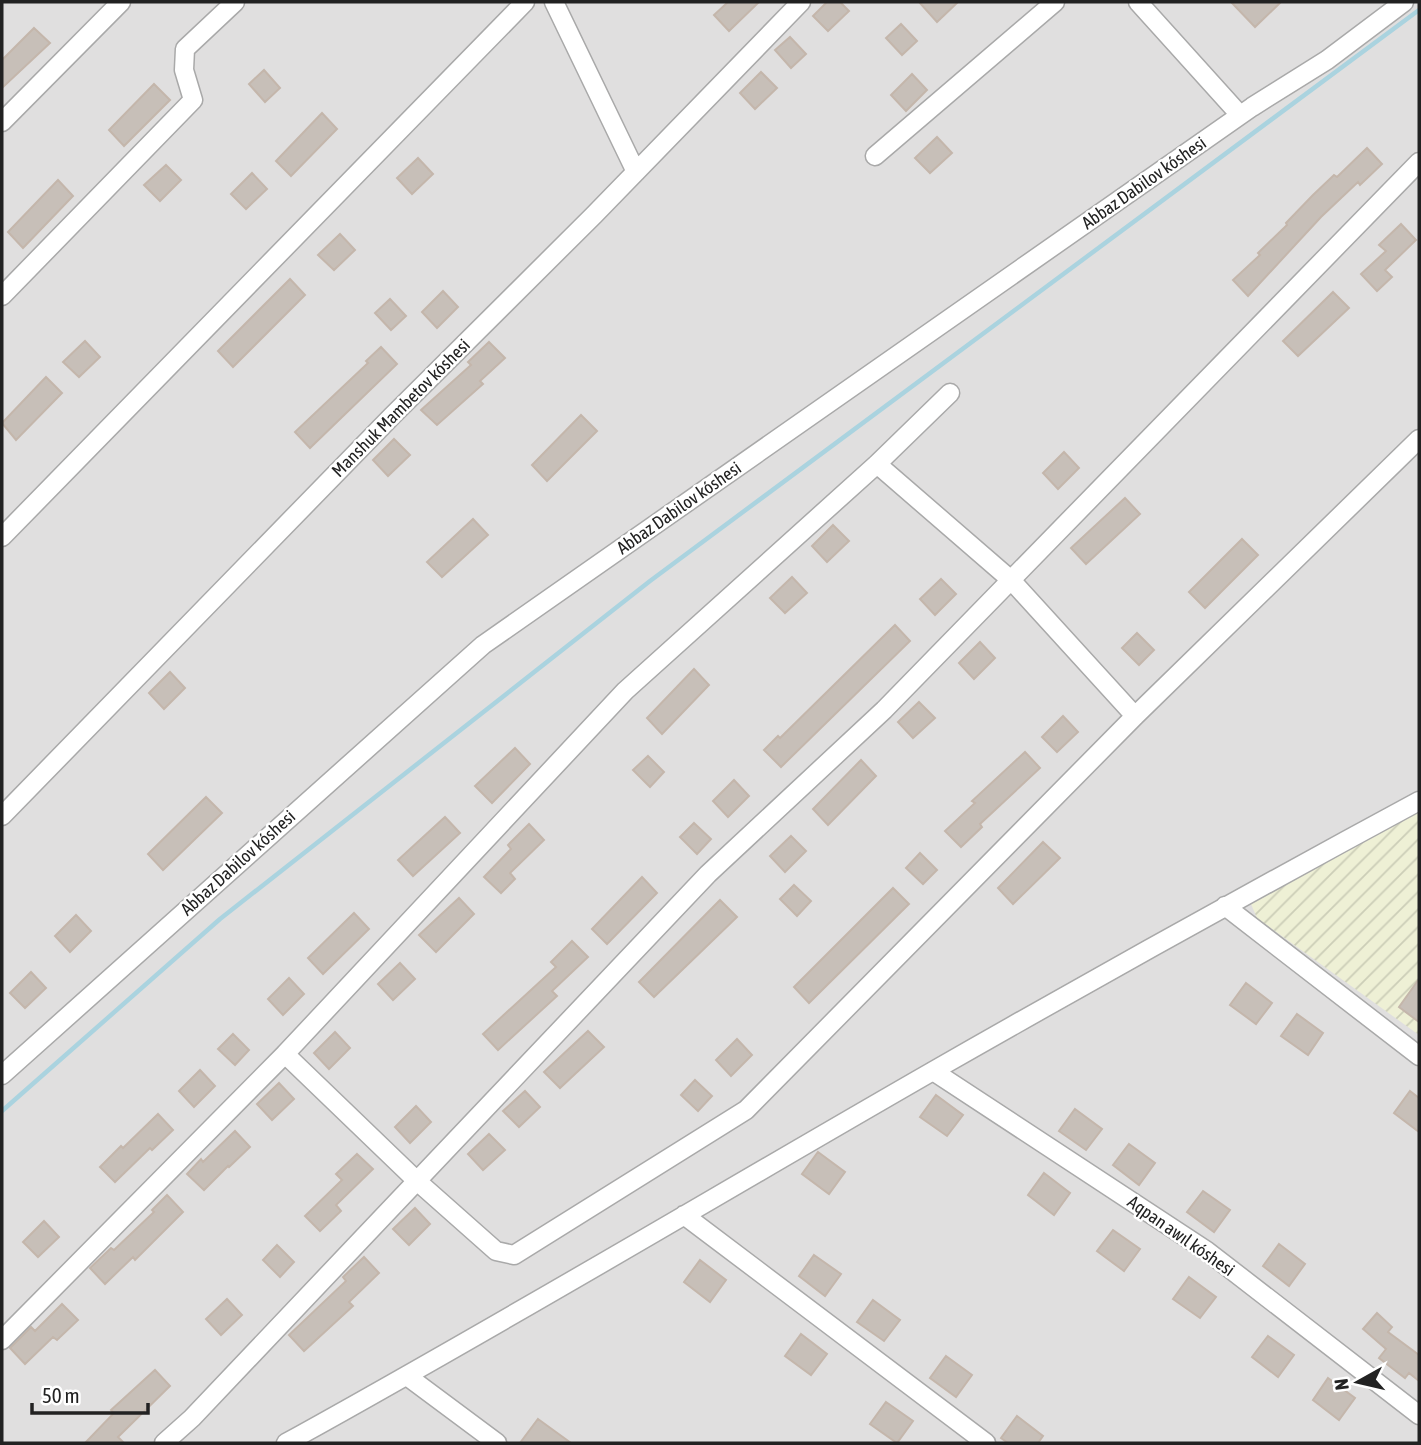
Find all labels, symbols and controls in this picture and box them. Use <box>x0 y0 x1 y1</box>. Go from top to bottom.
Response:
street label: Abbaz Dabilov kóshesi <box>1078 132 1210 233</box>
street label: Manshuk Mambetov kóshesi <box>327 334 474 481</box>
street label: Abbaz Dabilov kóshesi <box>613 457 745 558</box>
street label: Abbaz Dabilov kóshesi <box>176 806 299 920</box>
street label: Aqpan awıl kóshesi <box>1124 1191 1239 1280</box>
north arrow <box>1323 1347 1393 1417</box>
scale bar <box>32 1372 147 1416</box>
text: N <box>1329 1377 1353 1391</box>
text: 50 m <box>42 1383 80 1407</box>

